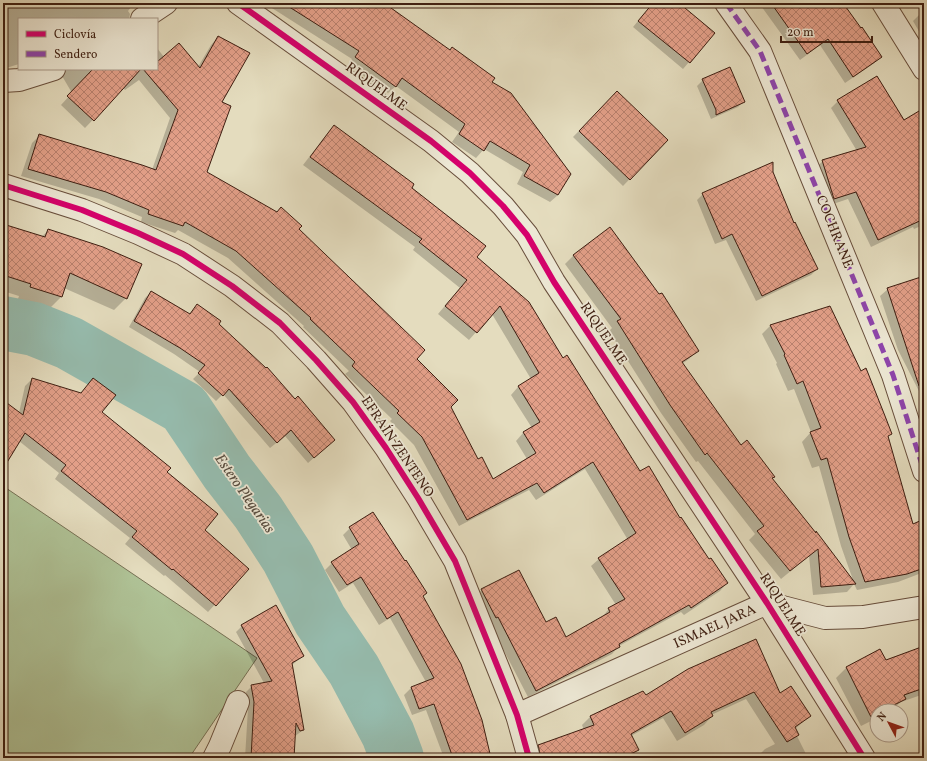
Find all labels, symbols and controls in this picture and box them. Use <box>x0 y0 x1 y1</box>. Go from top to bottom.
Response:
legend <box>18 18 158 70</box>
scale bar <box>781 18 872 44</box>
text: 20 m <box>787 25 814 41</box>
text: Ciclovía <box>54 27 96 43</box>
text: Sendero <box>54 47 97 63</box>
street label: RIQUELME <box>341 58 411 116</box>
street label: COCHRANE <box>811 193 857 271</box>
street label: RIQUELME <box>575 299 631 369</box>
street label: EFRAÍN ZENTENO <box>356 393 438 501</box>
water label: Estero Plegarias <box>209 450 279 538</box>
street label: RIQUELME <box>754 570 810 640</box>
street label: ISMAEL JARA <box>671 600 759 654</box>
north arrow <box>869 703 909 743</box>
text: N <box>874 709 891 725</box>

